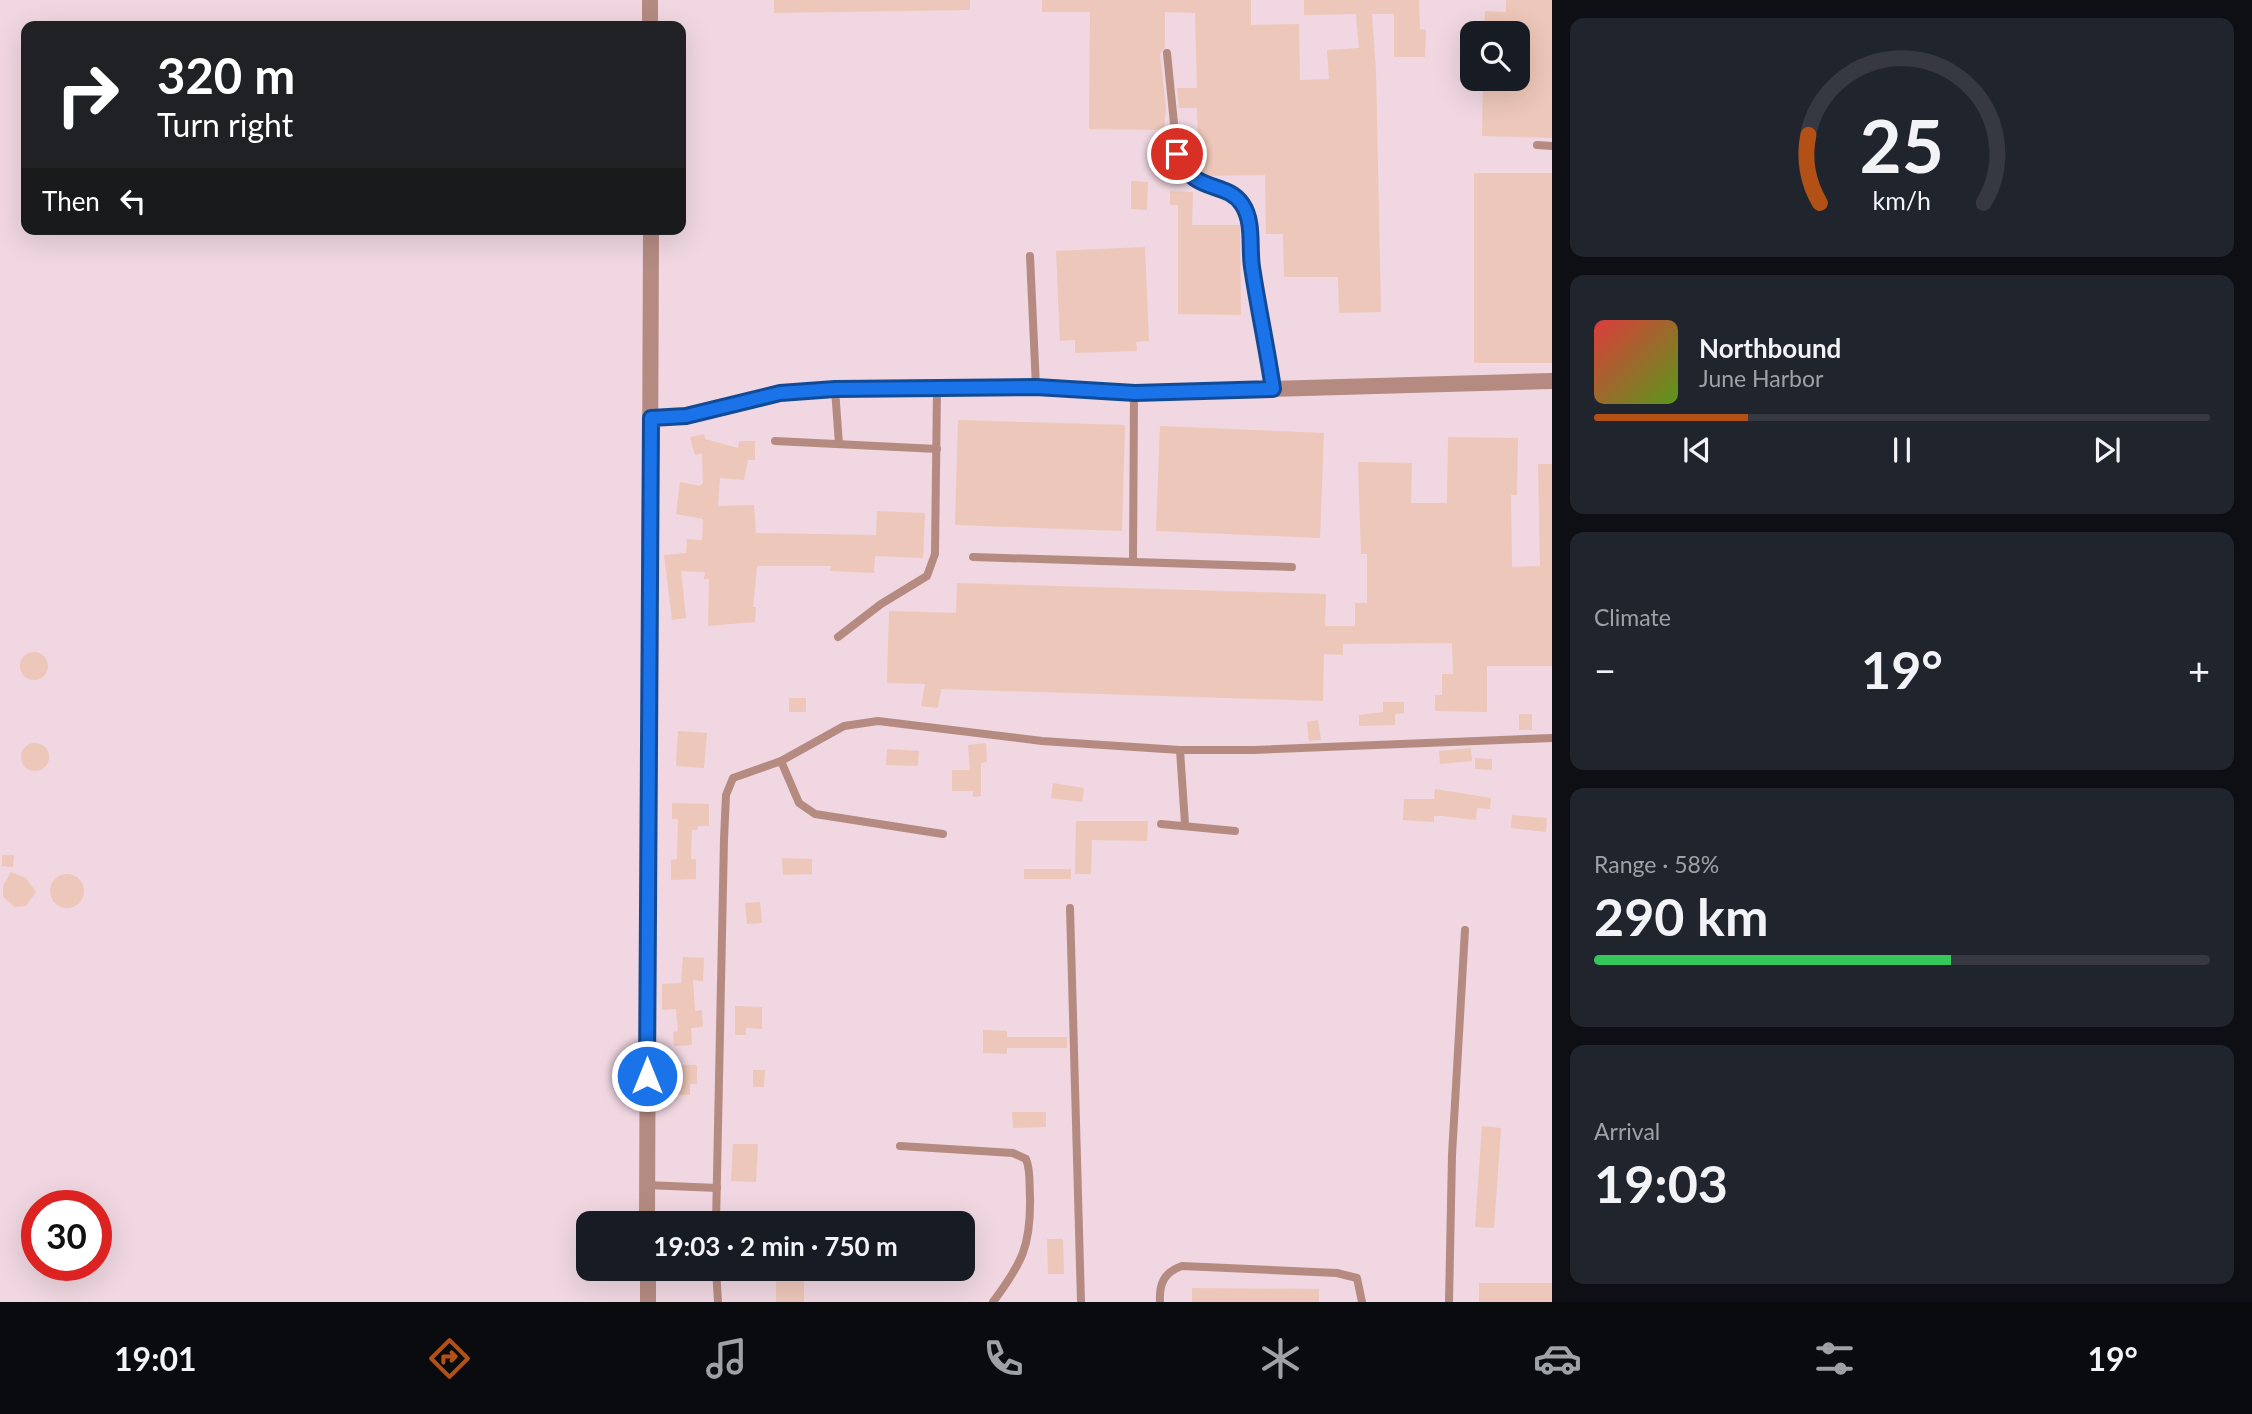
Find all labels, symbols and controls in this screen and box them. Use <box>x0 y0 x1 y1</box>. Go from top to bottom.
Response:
map controls <box>1460 21 1530 91</box>
button: search <box>1460 21 1530 91</box>
text: 320 m <box>157 46 295 104</box>
icon: right <box>42 49 133 140</box>
text: 25 <box>1860 102 1944 190</box>
text: Turn right <box>157 105 293 144</box>
pin <box>1147 124 1207 184</box>
icon: arrive <box>1158 135 1196 173</box>
icon: left <box>114 182 152 220</box>
text: Then <box>42 185 100 217</box>
text: km/h <box>1873 185 1931 215</box>
text: Northbound <box>1699 332 1841 364</box>
text: June Harbor <box>1699 364 1823 392</box>
icon: previous <box>1678 431 1716 469</box>
icon: pause <box>1883 431 1921 469</box>
icon: next <box>2088 431 2126 469</box>
text: Climate <box>1594 603 1671 631</box>
text: 19° <box>1861 638 1943 700</box>
text: − <box>1594 647 1616 693</box>
text: + <box>2188 647 2210 693</box>
text: Range · 58% <box>1594 850 1719 878</box>
text: 290 km <box>1594 885 1768 947</box>
position arrow <box>610 1039 684 1113</box>
text: Arrival <box>1594 1117 1660 1145</box>
text: 19:03 <box>1594 1152 1728 1214</box>
speed limit sign: 30 <box>21 1190 112 1281</box>
text: 19:03 · 2 min · 750 m <box>653 1230 898 1262</box>
icon: directions <box>425 1334 474 1383</box>
icon: music <box>702 1334 751 1383</box>
icon: phone <box>979 1334 1028 1383</box>
icon: climate <box>1256 1334 1305 1383</box>
icon: car <box>1533 1334 1582 1383</box>
icon: filters <box>1810 1334 1859 1383</box>
text: 19:01 <box>114 1339 197 1378</box>
text: 19° <box>2087 1339 2138 1378</box>

